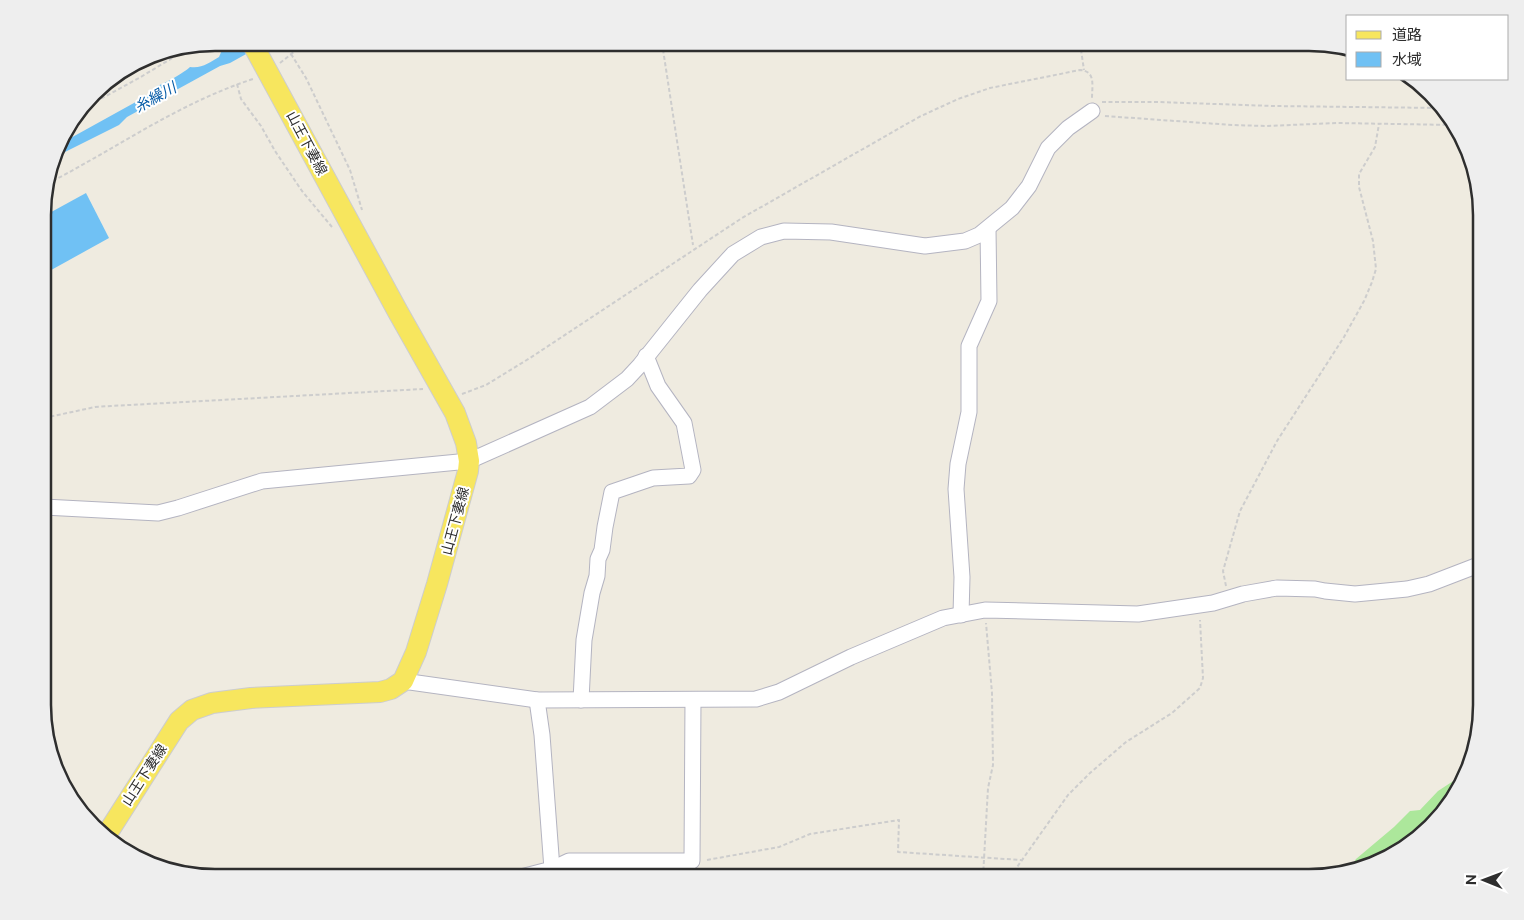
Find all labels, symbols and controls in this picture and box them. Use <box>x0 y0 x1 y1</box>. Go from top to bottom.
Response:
legend <box>1346 15 1509 80</box>
text: 道路 <box>1392 26 1422 43</box>
text: 水域 <box>1392 51 1422 68</box>
water label: 糸繰川 <box>131 78 181 115</box>
street label: 山王下妻線 <box>284 108 330 178</box>
street label: 山王下妻線 <box>438 485 472 557</box>
street label: 山王下妻線 <box>118 741 170 809</box>
north arrow <box>1459 855 1509 905</box>
text: N <box>1463 874 1479 885</box>

